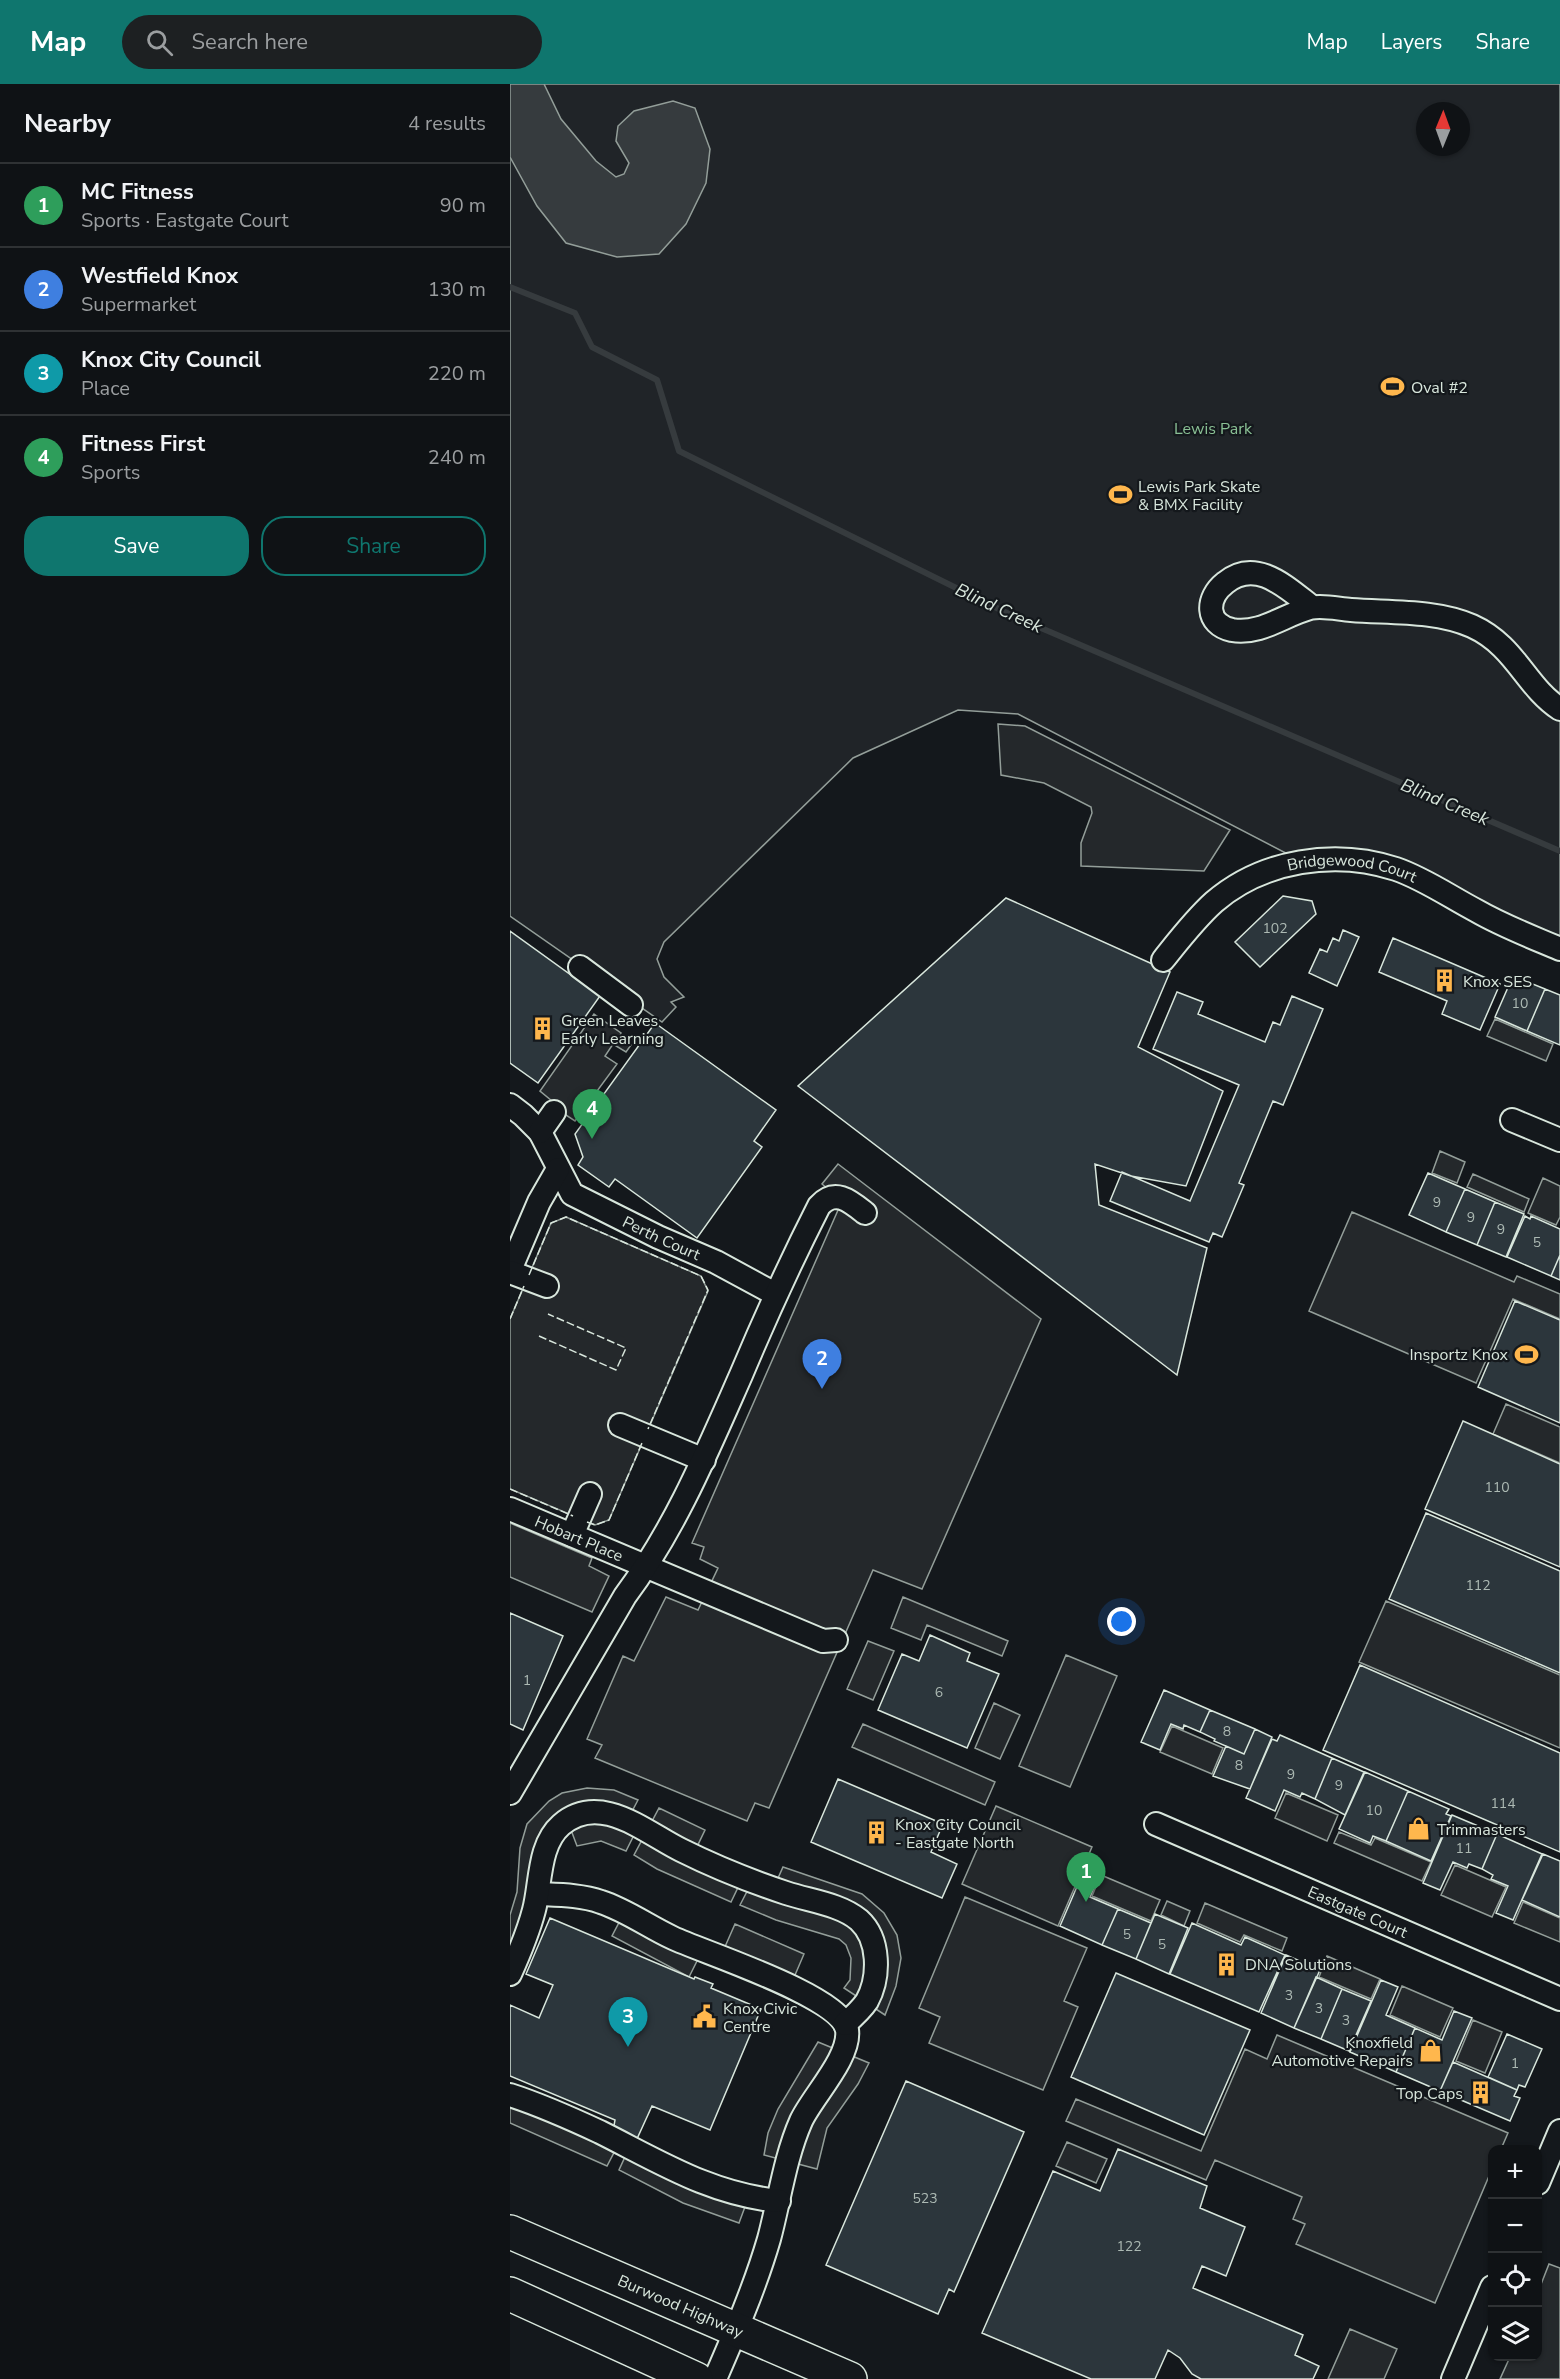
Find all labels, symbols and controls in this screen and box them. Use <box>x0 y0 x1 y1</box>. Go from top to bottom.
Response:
search box <box>122 15 542 69</box>
text: Map <box>30 23 86 61</box>
icon: search <box>143 26 176 59</box>
text: Search here <box>191 27 308 57</box>
text: Map <box>1306 28 1348 56</box>
text: Layers <box>1381 28 1442 56</box>
text: Share <box>1475 28 1530 56</box>
north arrow <box>1416 102 1470 156</box>
text: Nearby <box>24 106 111 141</box>
text: 4 results <box>408 110 486 137</box>
text: MC Fitness <box>81 177 194 207</box>
text: 1 <box>38 192 50 219</box>
text: 90 m <box>440 192 486 219</box>
text: Sports · Eastgate Court <box>81 207 289 234</box>
text: Westfield Knox <box>81 261 238 291</box>
text: 2 <box>38 276 50 303</box>
text: 130 m <box>428 276 486 303</box>
text: Supermarket <box>81 291 196 318</box>
text: Knox City Council <box>81 345 261 375</box>
text: 3 <box>38 360 50 387</box>
text: 220 m <box>428 360 486 387</box>
sports icon: Oval #2 <box>1380 374 1406 400</box>
text: Place <box>81 375 130 402</box>
place label: Oval #2 <box>1411 377 1468 399</box>
park label: Lewis Park <box>1174 418 1253 440</box>
text: Fitness First <box>81 429 205 459</box>
text: 4 <box>38 444 50 471</box>
text: 240 m <box>428 444 486 471</box>
text: Sports <box>81 459 140 486</box>
place label: Lewis Park Skate & BMX Facility <box>1138 476 1260 516</box>
sports icon: Lewis Park Skate & BMX Facility <box>1107 482 1133 508</box>
button: Save <box>24 516 249 576</box>
button: Share <box>261 516 486 576</box>
water label: Blind Creek <box>952 577 1047 639</box>
water label: Blind Creek <box>1397 773 1494 832</box>
street label: Bridgewood Court <box>1285 849 1421 888</box>
house number: 102 <box>1262 919 1288 938</box>
building icon: Knox SES <box>1432 968 1458 994</box>
place label: Knox SES <box>1463 971 1532 993</box>
house number: 10 <box>1512 994 1528 1013</box>
place label: Green Leaves Early Learning <box>561 1010 664 1050</box>
building icon: Green Leaves Early Learning <box>530 1016 556 1042</box>
pin: 4 <box>572 1090 611 1139</box>
house number: 9 <box>1433 1193 1441 1212</box>
house number: 9 <box>1467 1208 1475 1227</box>
street label: Perth Court <box>619 1211 704 1266</box>
house number: 9 <box>1497 1220 1505 1239</box>
house number: 5 <box>1533 1233 1541 1252</box>
pin: 2 <box>802 1340 842 1389</box>
sports icon: Insportz Knox <box>1513 1341 1539 1367</box>
place label: Insportz Knox <box>1409 1344 1509 1366</box>
house number: 110 <box>1484 1478 1510 1497</box>
street label: Hobart Place <box>531 1511 626 1567</box>
house number: 112 <box>1465 1576 1491 1595</box>
your location <box>1107 1607 1136 1636</box>
house number: 1 <box>523 1671 531 1690</box>
house number: 6 <box>935 1683 943 1702</box>
house number: 8 <box>1223 1722 1231 1741</box>
house number: 8 <box>1235 1756 1243 1775</box>
house number: 9 <box>1287 1765 1295 1784</box>
house number: 9 <box>1335 1776 1343 1795</box>
house number: 114 <box>1490 1794 1516 1813</box>
house number: 10 <box>1366 1801 1382 1820</box>
place label: Knox City Council - Eastgate North <box>895 1814 1021 1854</box>
shop icon: Trimmasters <box>1406 1816 1432 1842</box>
place label: Trimmasters <box>1437 1819 1526 1841</box>
building icon: Knox City Council - Eastgate North <box>864 1820 890 1846</box>
house number: 11 <box>1456 1839 1472 1858</box>
pin: 1 <box>1066 1852 1106 1902</box>
street label: Eastgate Court <box>1304 1881 1411 1944</box>
house number: 5 <box>1123 1925 1131 1944</box>
house number: 5 <box>1158 1935 1166 1954</box>
building icon: DNA Solutions <box>1214 1951 1240 1977</box>
place label: DNA Solutions <box>1245 1954 1352 1976</box>
house number: 3 <box>1285 1986 1293 2005</box>
pin: 3 <box>608 1998 648 2047</box>
place label: Knox Civic Centre <box>723 1998 798 2038</box>
house number: 3 <box>1315 1999 1323 2018</box>
public building icon: Knox Civic Centre <box>692 2004 718 2030</box>
house number: 3 <box>1342 2011 1350 2030</box>
place label: Knoxfield Automotive Repairs <box>1271 2032 1413 2072</box>
shop icon: Knoxfield Automotive Repairs <box>1418 2038 1444 2064</box>
house number: 1 <box>1511 2054 1519 2073</box>
building icon: Top Caps <box>1468 2080 1494 2106</box>
place label: Top Caps <box>1396 2083 1463 2105</box>
map controls <box>1488 2145 1542 2361</box>
button: + <box>1488 2145 1542 2199</box>
house number: 523 <box>912 2189 938 2208</box>
button: − <box>1488 2199 1542 2253</box>
house number: 122 <box>1116 2237 1142 2256</box>
button: locate <box>1488 2253 1542 2307</box>
street label: Burwood Highway <box>614 2270 747 2344</box>
button: layers <box>1488 2307 1542 2361</box>

